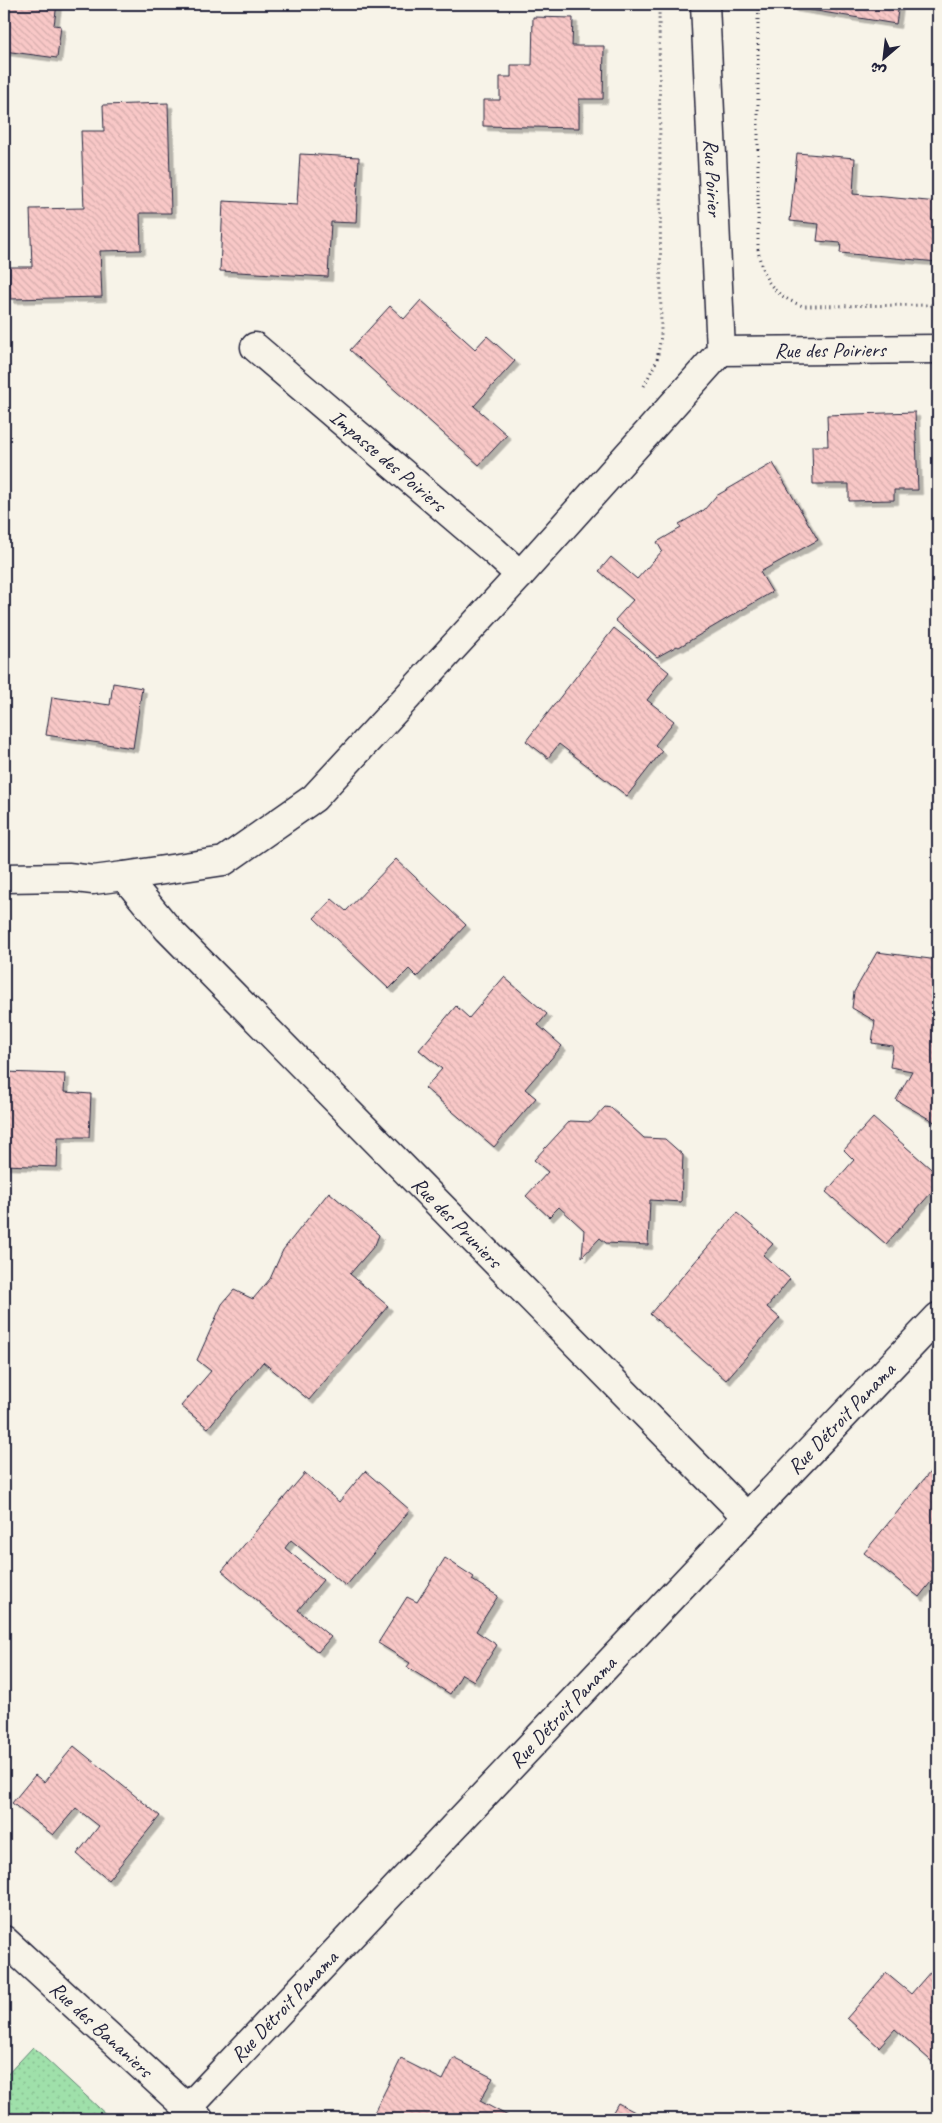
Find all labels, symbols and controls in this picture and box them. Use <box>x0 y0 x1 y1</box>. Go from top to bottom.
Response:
north arrow <box>860 32 910 82</box>
text: ش <box>867 58 889 80</box>
street label: Rue Poirier <box>698 139 728 218</box>
street label: Rue des Poiriers <box>774 336 888 364</box>
street label: Impasse des Poiriers <box>325 404 453 519</box>
street label: Rue des Pruniers <box>406 1171 509 1275</box>
street label: Rue Détroit Panama <box>782 1356 902 1480</box>
street label: Rue Détroit Panama <box>503 1649 623 1774</box>
street label: Rue Détroit Panama <box>225 1944 344 2068</box>
street label: Rue des Bananiers <box>44 1976 160 2084</box>

